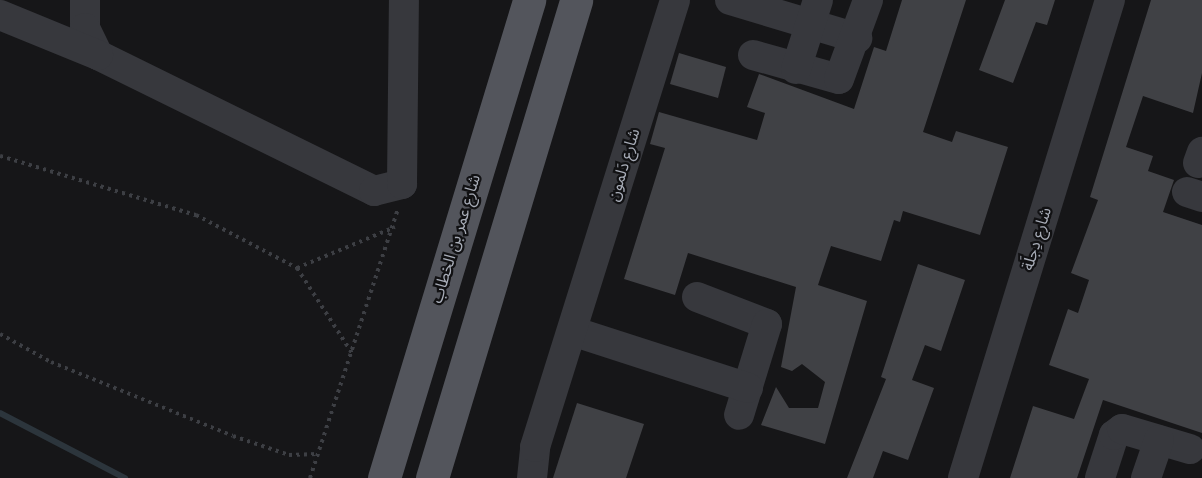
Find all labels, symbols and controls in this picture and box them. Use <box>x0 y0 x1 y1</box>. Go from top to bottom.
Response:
street label: شارع دَلمون <box>604 126 644 204</box>
street label: شارع عمر بن الخطاب <box>427 172 485 306</box>
street label: شارع دِجلَة <box>1018 205 1056 273</box>

